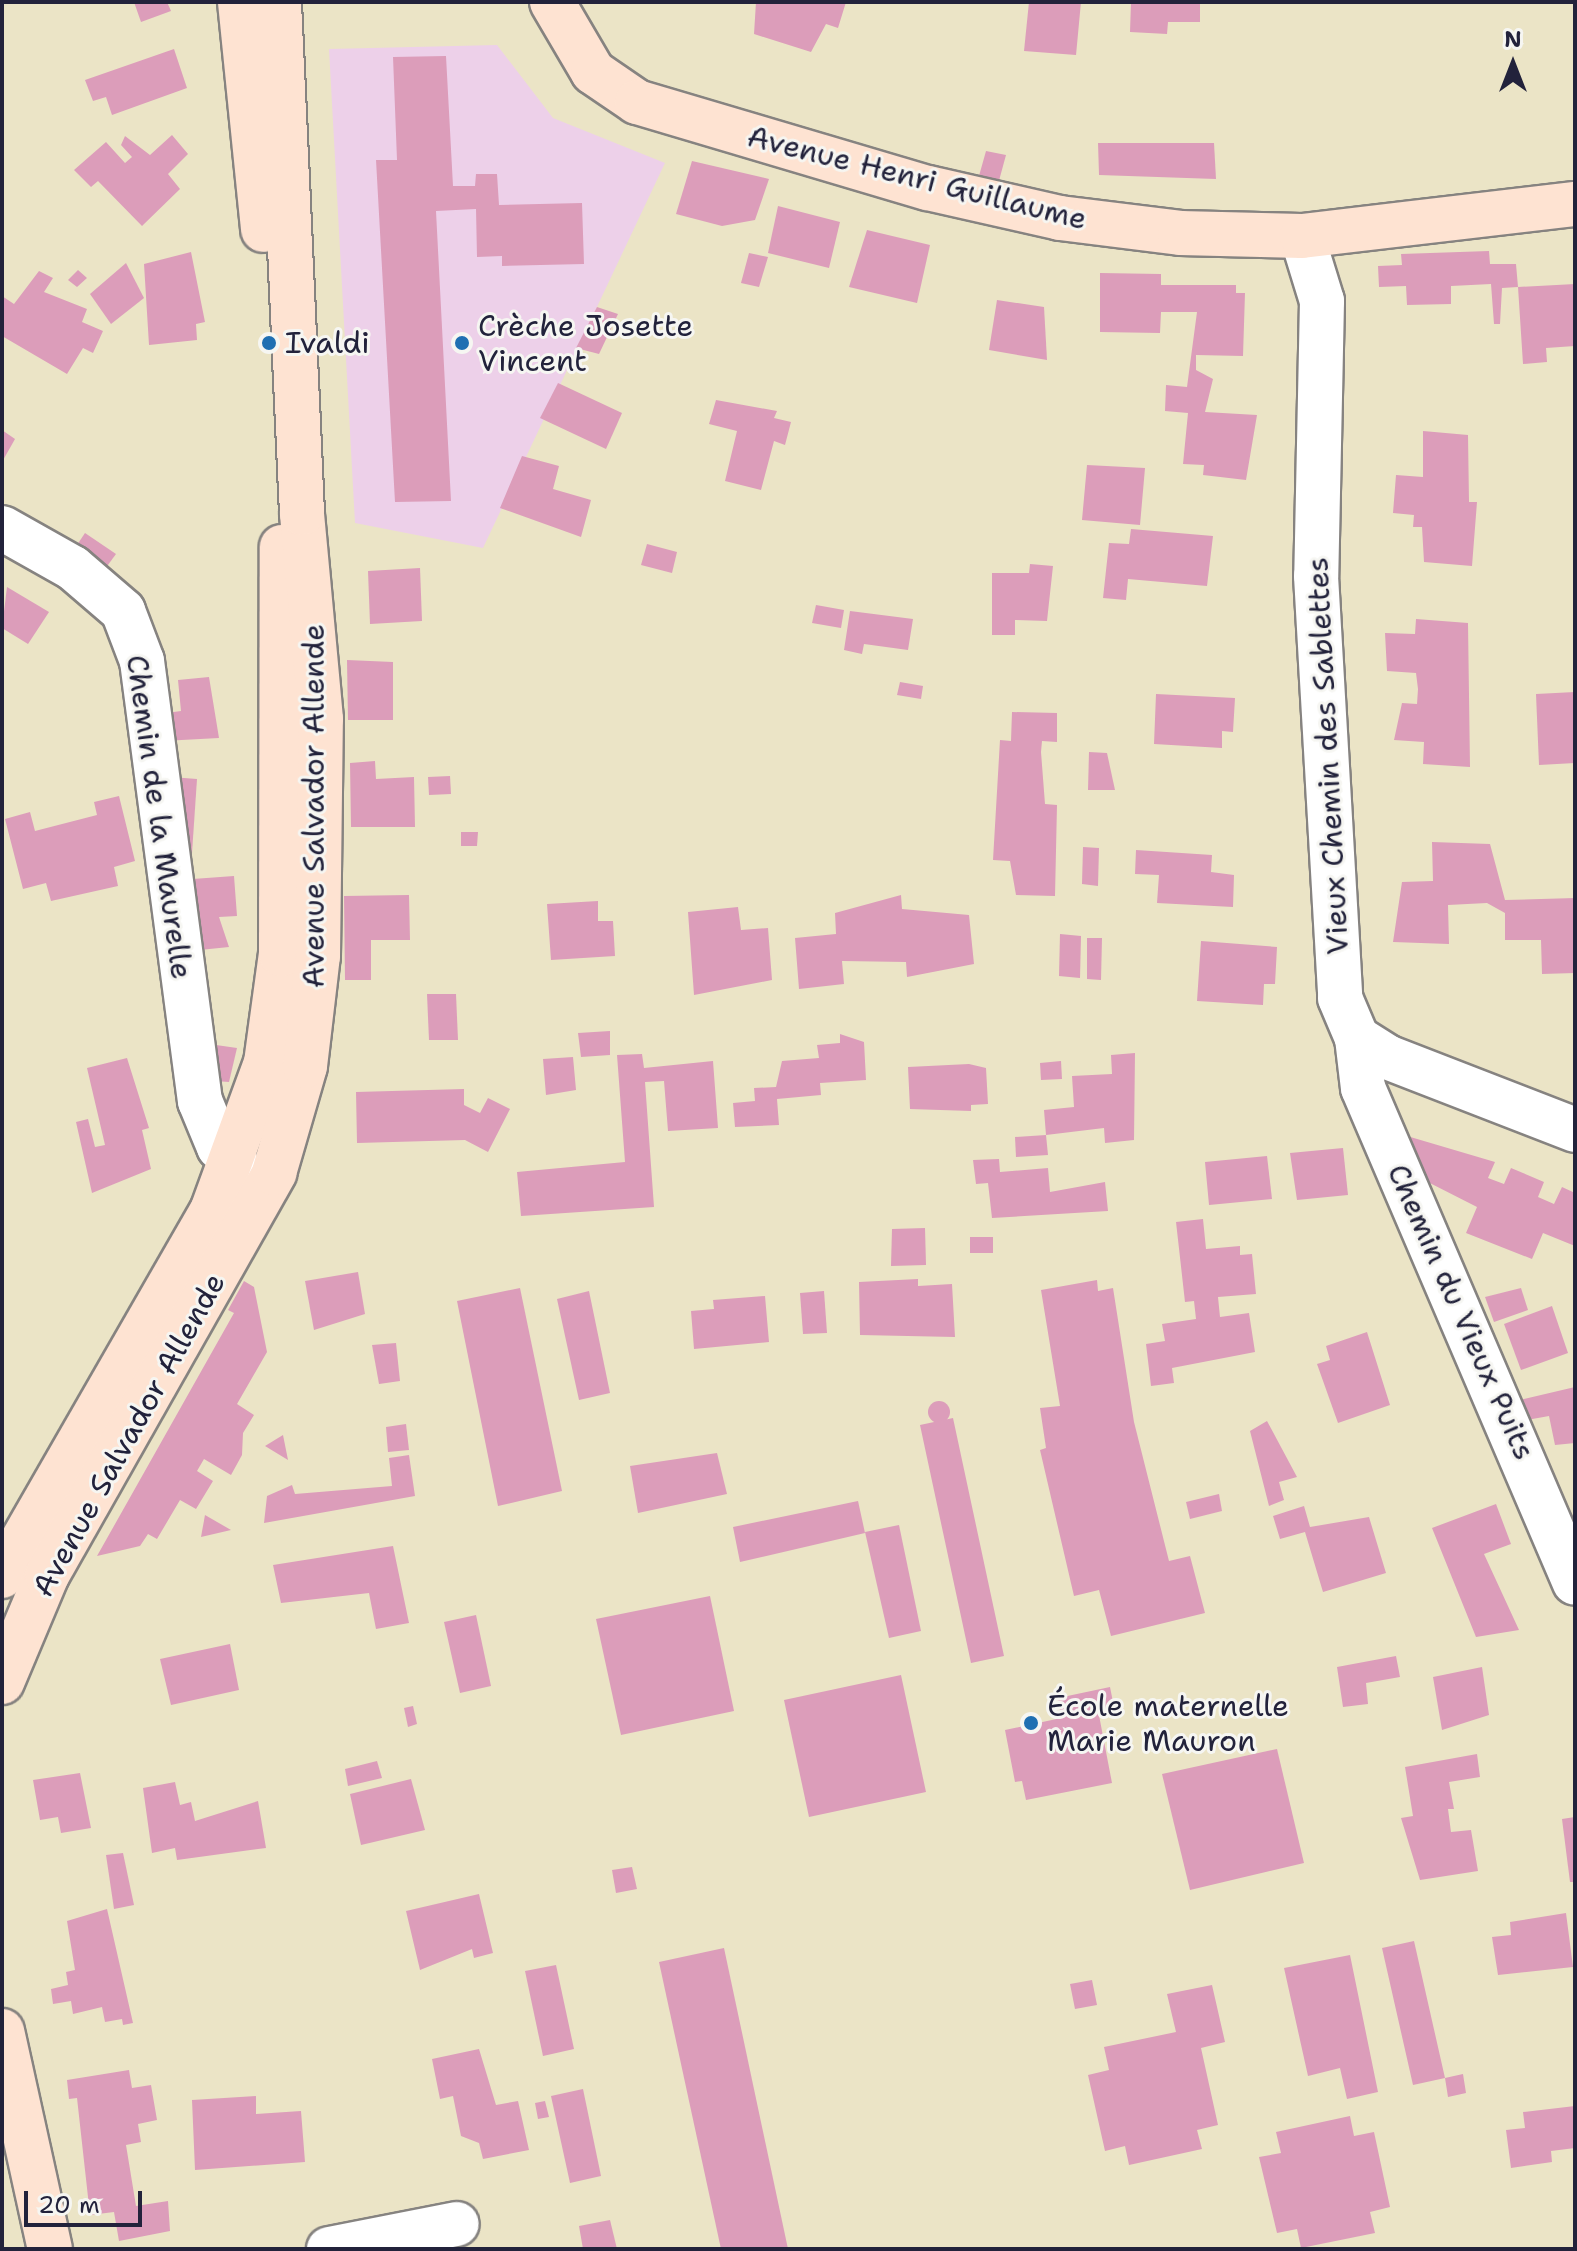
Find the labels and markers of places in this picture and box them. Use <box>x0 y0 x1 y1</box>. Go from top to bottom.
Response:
place label: Crèche Josette Vincent <box>478 308 693 378</box>
place label: Ivaldi <box>285 325 370 361</box>
marker: Ivaldi <box>260 334 278 352</box>
marker: Crèche Josette Vincent <box>453 334 471 352</box>
place label: École maternelle Marie Mauron <box>1047 1688 1289 1758</box>
marker: École maternelle Marie Mauron <box>1022 1714 1040 1732</box>

